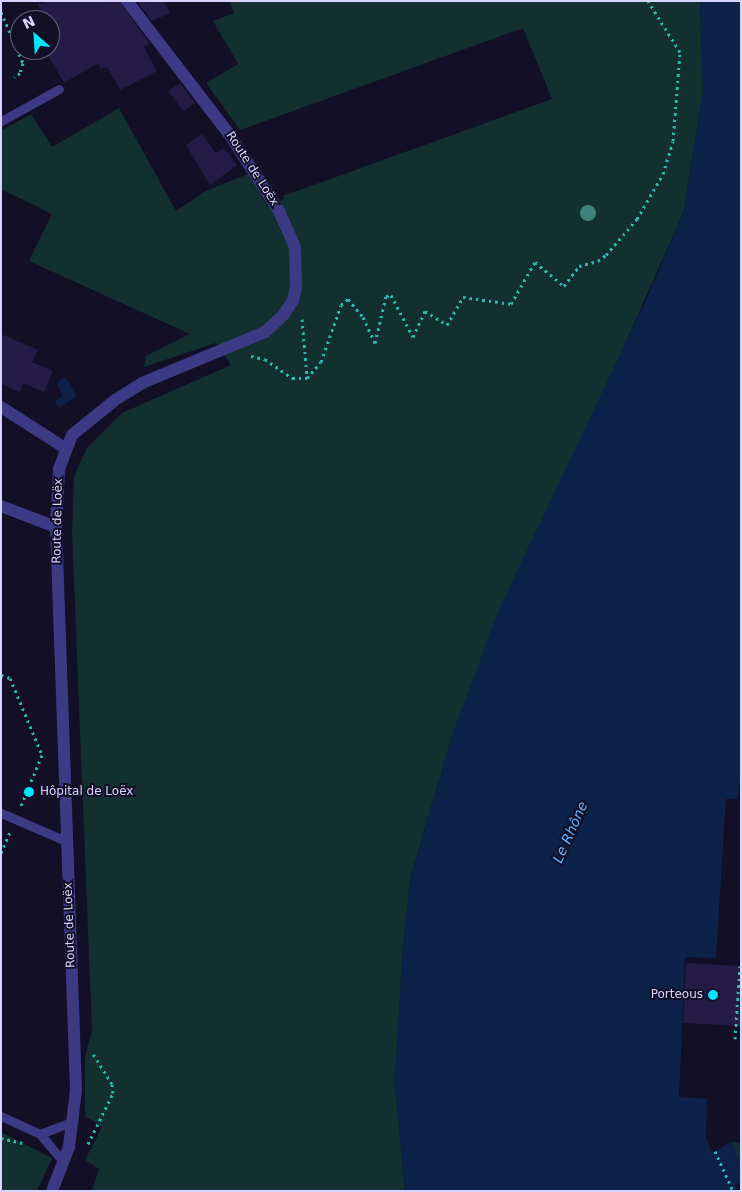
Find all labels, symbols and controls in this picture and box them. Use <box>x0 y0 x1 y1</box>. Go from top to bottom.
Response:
north arrow <box>10 10 60 60</box>
text: N <box>20 13 38 32</box>
street label: Route de Loëx <box>223 129 281 209</box>
street label: Route de Loëx <box>50 478 66 564</box>
marker: Hôpital de Loëx <box>22 785 36 799</box>
place label: Hôpital de Loëx <box>40 785 133 799</box>
water label: Le Rhône <box>549 799 591 865</box>
street label: Route de Loëx <box>61 882 79 968</box>
place label: Porteous <box>651 988 703 1002</box>
marker: Porteous <box>707 989 719 1001</box>

